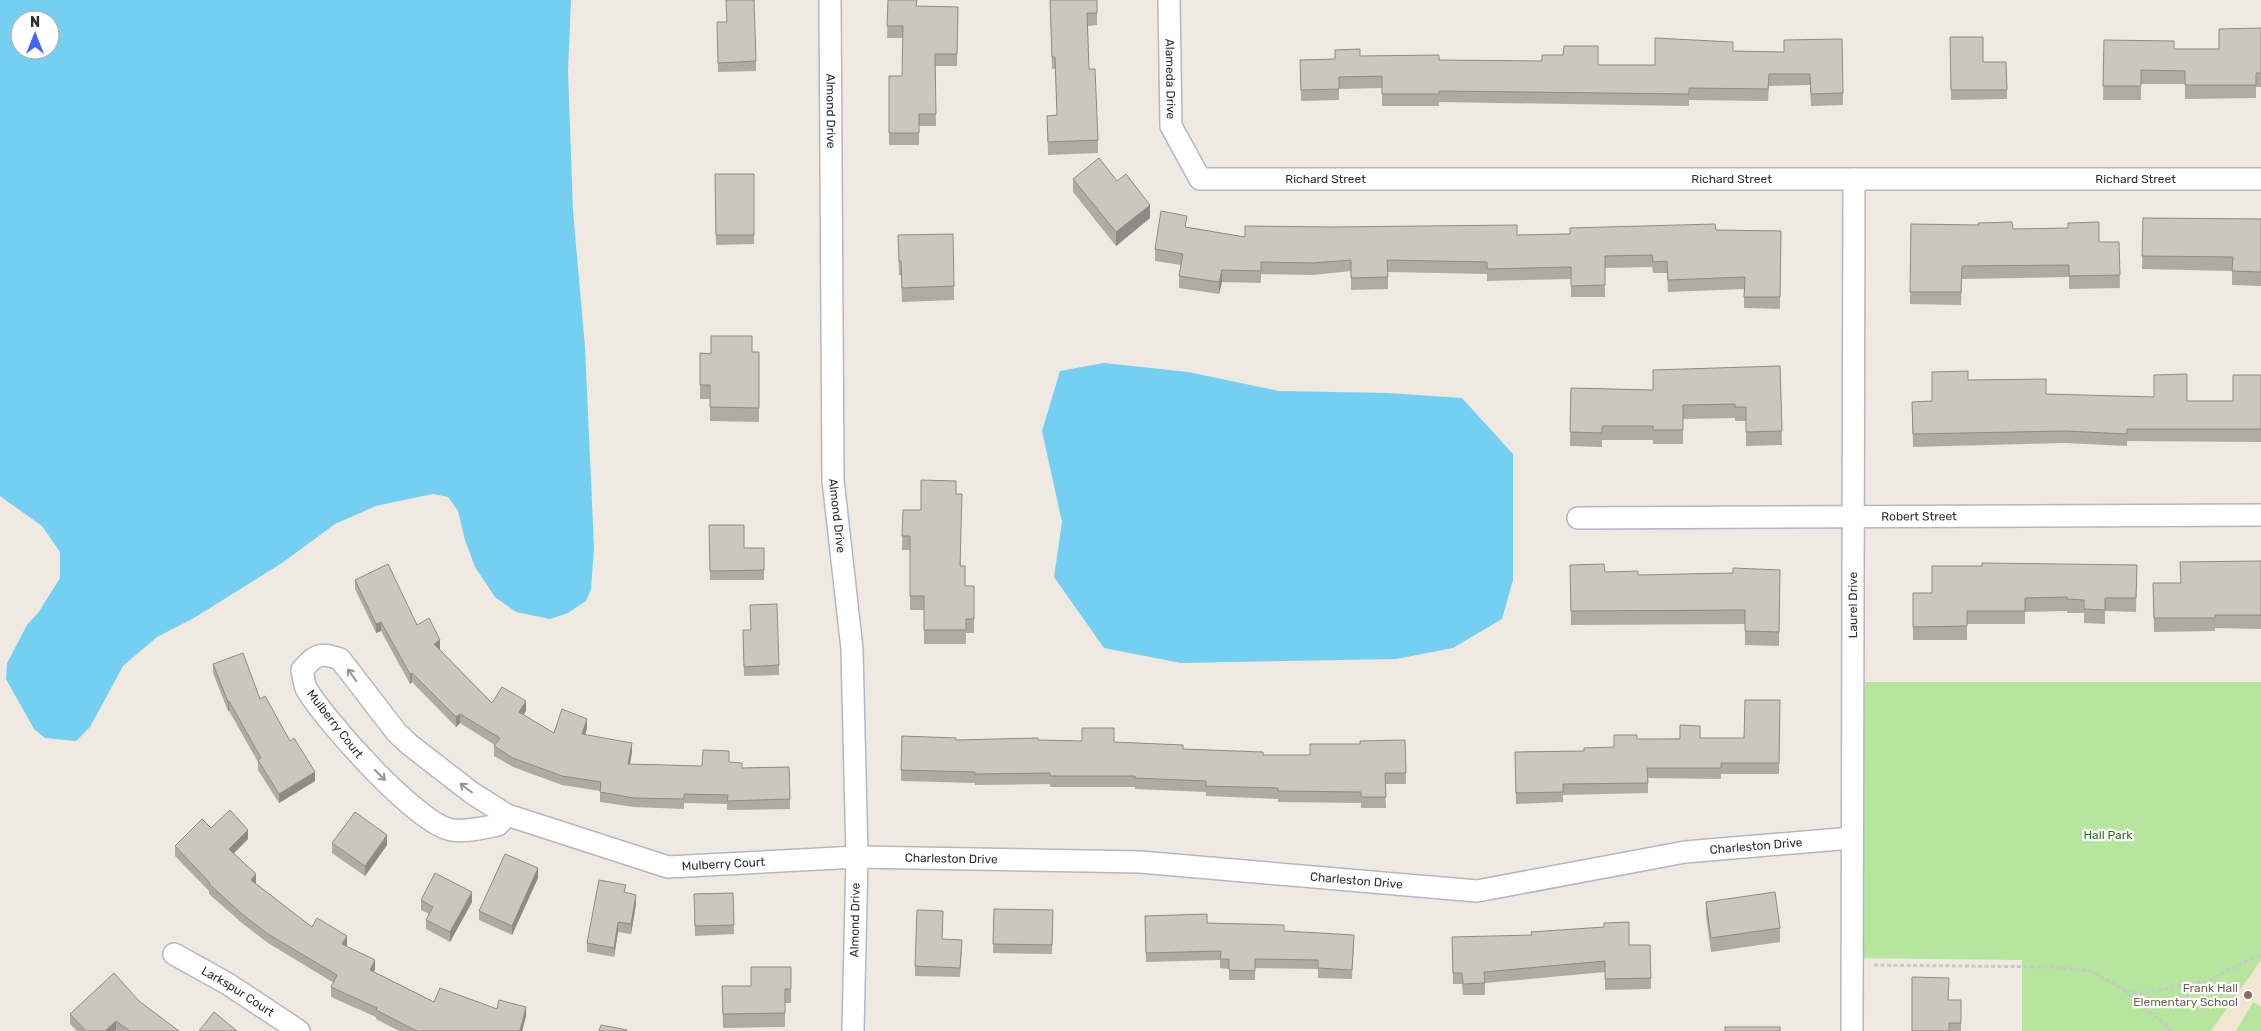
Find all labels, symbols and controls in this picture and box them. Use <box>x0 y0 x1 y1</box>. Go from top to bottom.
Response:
north arrow <box>10 10 60 60</box>
text: N <box>30 14 40 31</box>
street label: Alameda Drive <box>1163 39 1178 120</box>
street label: Almond Drive <box>823 74 838 149</box>
street label: Richard Street <box>1285 172 1366 186</box>
street label: Richard Street <box>1691 172 1772 186</box>
street label: Richard Street <box>2095 172 2176 186</box>
street label: Almond Drive <box>826 478 848 554</box>
street label: Robert Street <box>1881 509 1957 524</box>
street label: Laurel Drive <box>1846 571 1860 638</box>
one-way arrow <box>347 668 357 682</box>
street label: Mulberry Court <box>304 687 366 761</box>
one-way arrow <box>373 769 386 781</box>
one-way arrow <box>460 783 473 794</box>
park label: Hall Park <box>2084 828 2133 842</box>
street label: Charleston Drive <box>1709 835 1803 857</box>
street label: Charleston Drive <box>905 851 998 866</box>
street label: Mulberry Court <box>681 855 766 873</box>
street label: Charleston Drive <box>1309 870 1404 892</box>
street label: Almond Drive <box>847 882 863 957</box>
street label: Larkspur Court <box>199 964 277 1020</box>
place label: Frank Hall Elementary School <box>2133 981 2238 1009</box>
marker: Frank Hall Elementary School <box>2242 989 2254 1001</box>

